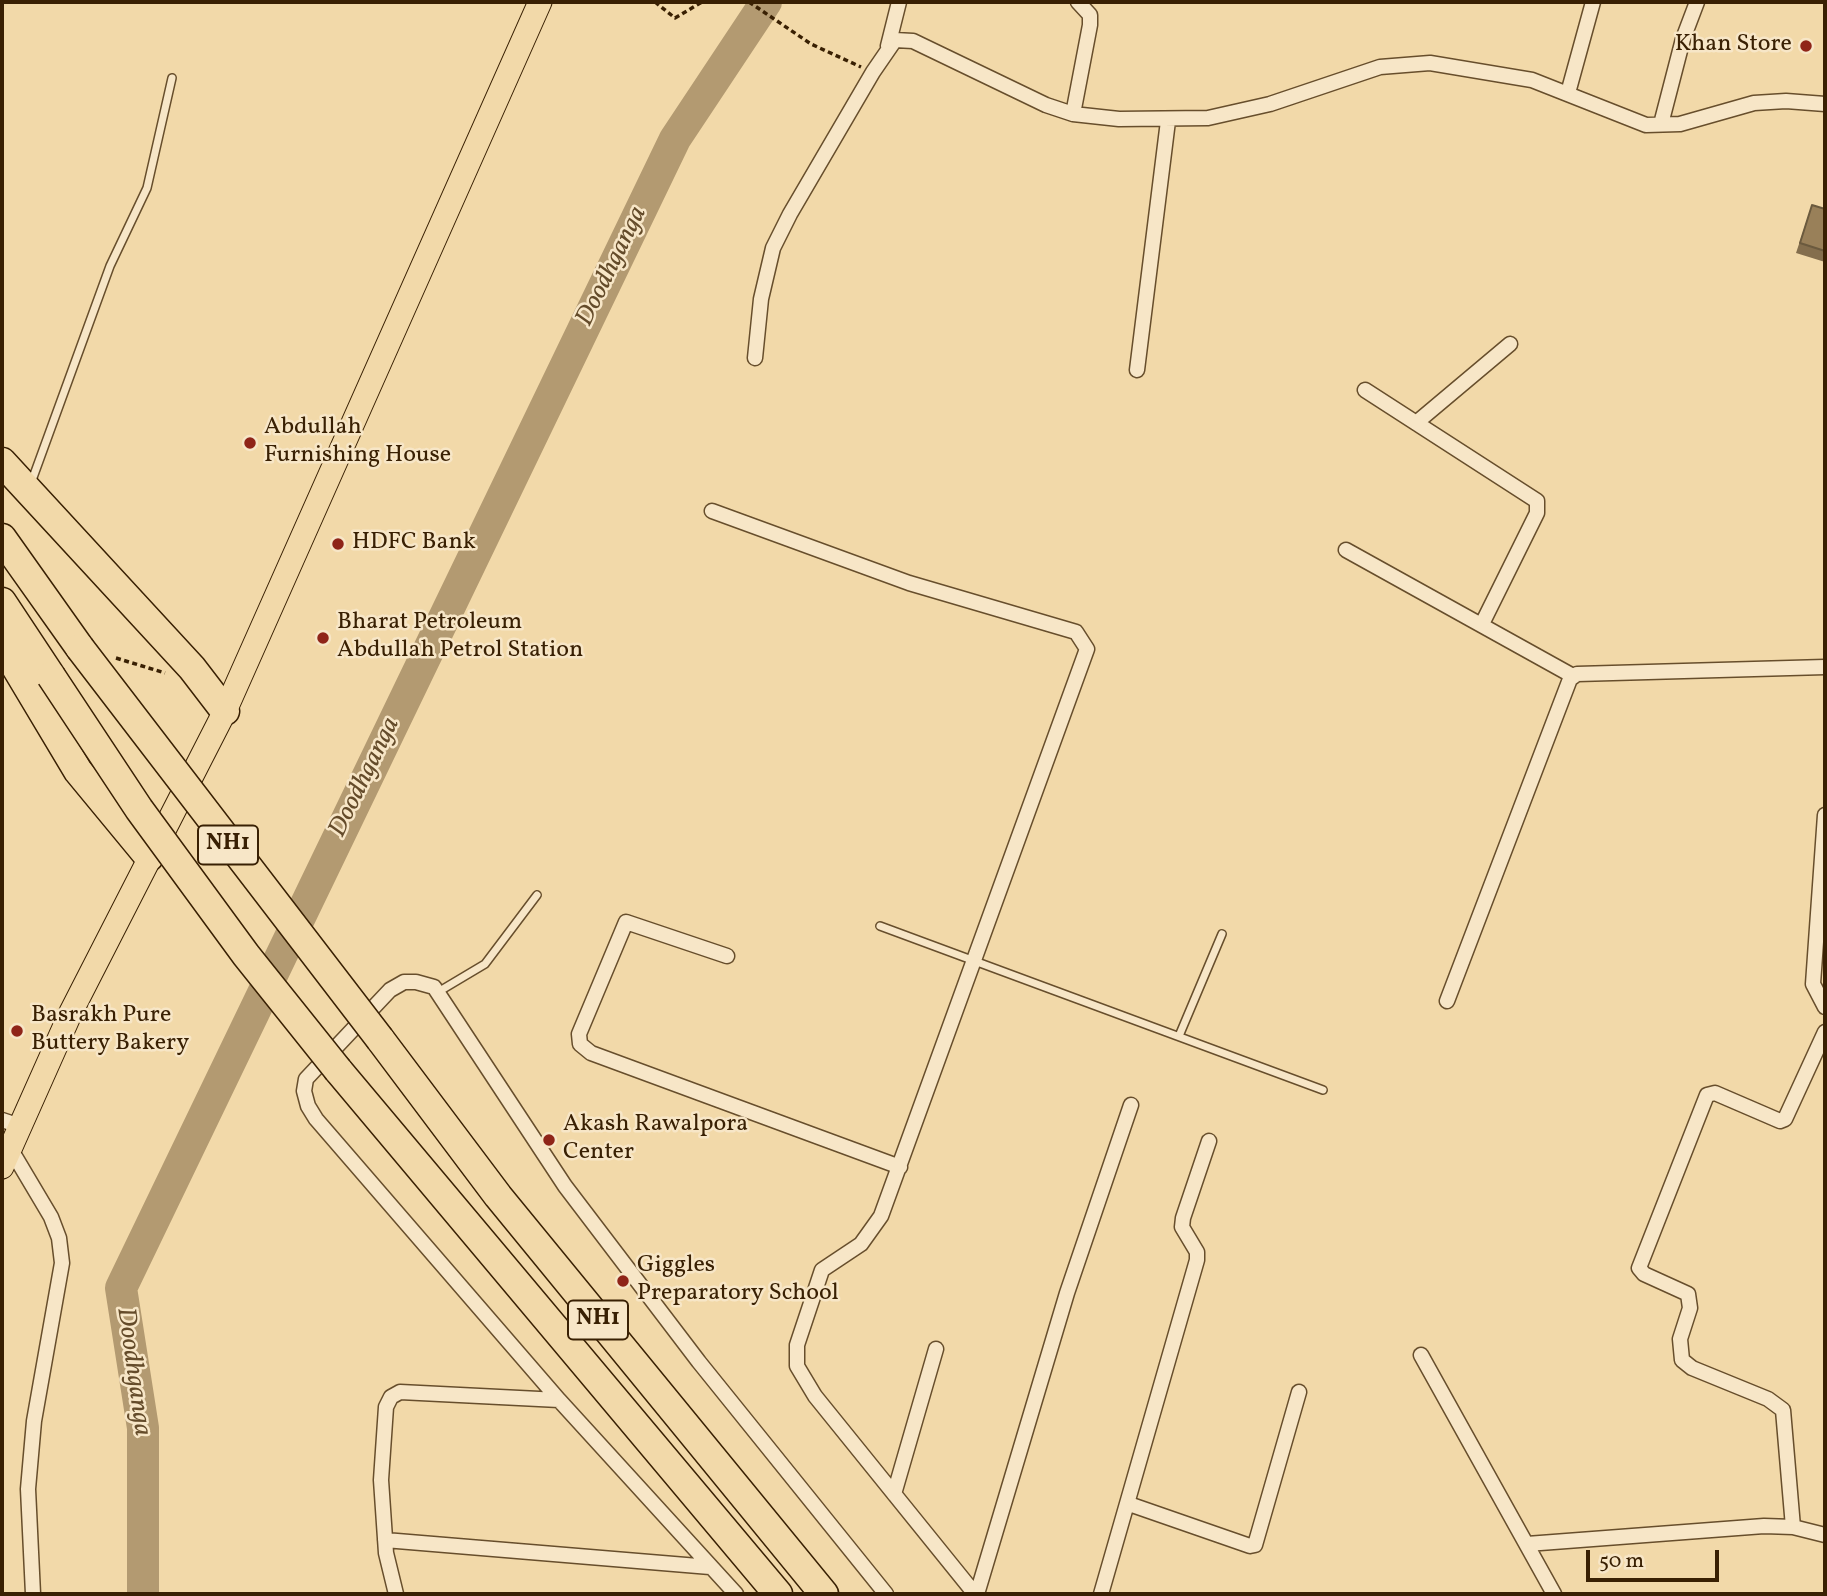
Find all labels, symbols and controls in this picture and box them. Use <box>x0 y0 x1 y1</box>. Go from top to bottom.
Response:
place label: Khan Store <box>1675 32 1792 60</box>
marker: Khan Store <box>1798 38 1814 54</box>
water label: Doodhganga <box>571 202 655 332</box>
place label: Abdullah Furnishing House <box>264 415 451 471</box>
marker: Abdullah Furnishing House <box>242 435 258 451</box>
place label: HDFC Bank <box>352 530 476 558</box>
marker: HDFC Bank <box>330 536 346 552</box>
place label: Bharat Petroleum Abdullah Petrol Station <box>337 610 583 666</box>
marker: Bharat Petroleum Abdullah Petrol Station <box>315 630 331 646</box>
water label: Doodhganga <box>324 713 408 843</box>
road number: NH1 <box>198 825 258 864</box>
place label: Basrakh Pure Buttery Bakery <box>31 1003 189 1059</box>
marker: Basrakh Pure Buttery Bakery <box>9 1023 25 1039</box>
place label: Akash Rawalpora Center <box>563 1112 748 1168</box>
marker: Akash Rawalpora Center <box>541 1132 557 1148</box>
place label: Giggles Preparatory School <box>637 1253 839 1309</box>
marker: Giggles Preparatory School <box>615 1273 631 1289</box>
road number: NH1 <box>568 1301 628 1340</box>
water label: Doodhganga <box>108 1306 156 1438</box>
scale bar <box>1589 1536 1722 1580</box>
text: 50 m <box>1599 1547 1644 1576</box>

